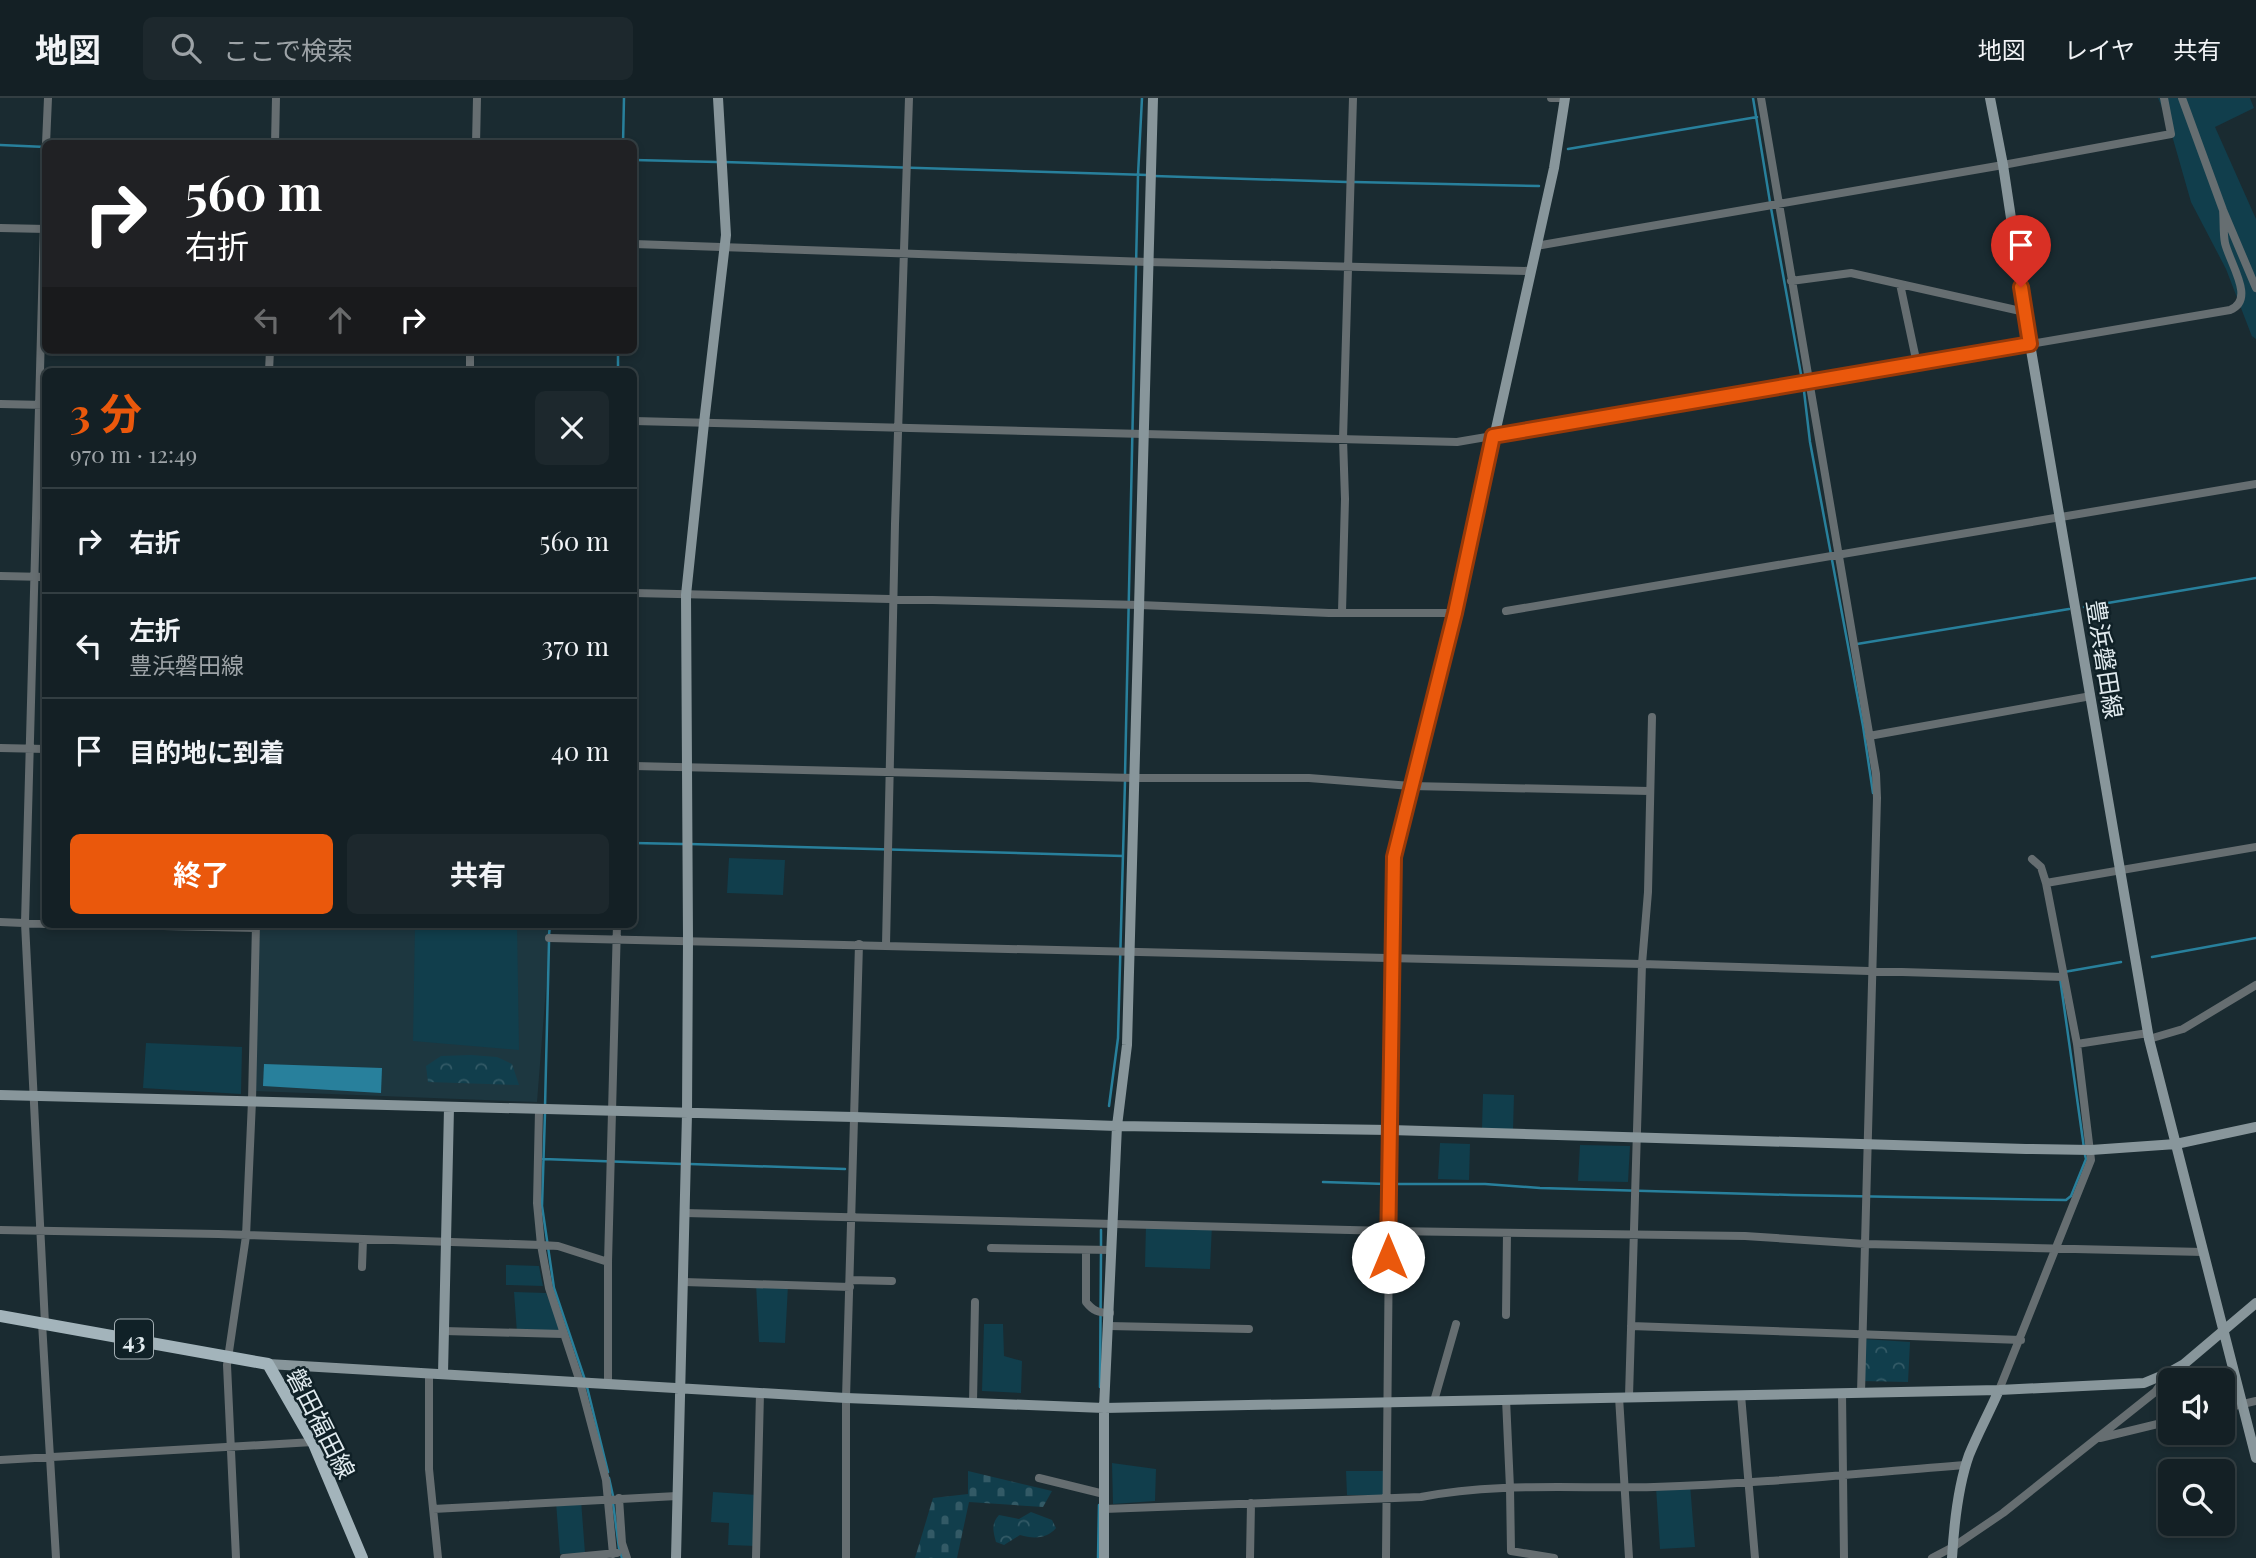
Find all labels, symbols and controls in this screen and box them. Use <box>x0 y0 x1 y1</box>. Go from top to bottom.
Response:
search box <box>143 17 633 80</box>
text: 地図 <box>35 26 101 70</box>
icon: search <box>167 29 205 67</box>
text: ここで検索 <box>223 32 353 67</box>
text: 地図 <box>1978 33 2026 65</box>
text: レイヤ <box>2064 33 2135 65</box>
text: 共有 <box>2173 33 2221 65</box>
text: 560 m <box>185 158 322 223</box>
icon: right <box>70 168 161 259</box>
pin <box>1991 215 2051 287</box>
text: 右折 <box>185 223 249 266</box>
icon: arrive <box>2002 226 2040 264</box>
icon: left <box>248 301 286 339</box>
icon: ahead <box>321 301 359 339</box>
icon: right <box>394 301 432 339</box>
text: 3 分 <box>70 384 142 440</box>
button: close <box>535 391 609 465</box>
text: 970 m · 12:49 <box>70 438 197 469</box>
icon: right <box>70 522 108 560</box>
text: 560 m <box>540 523 609 558</box>
text: 右折 <box>129 524 181 559</box>
street label: 豊浜磐田線 <box>2081 597 2131 721</box>
text: 左折 <box>129 612 181 647</box>
icon: left <box>70 627 108 665</box>
text: 370 m <box>542 628 609 663</box>
text: 豊浜磐田線 <box>129 649 244 680</box>
icon: arrive <box>70 732 108 770</box>
text: 40 m <box>551 733 609 768</box>
text: 目的地に到着 <box>129 734 285 769</box>
button: 終了 <box>70 834 333 914</box>
button: 共有 <box>347 834 609 914</box>
position arrow <box>1351 1220 1425 1294</box>
road number: 43 <box>115 1320 153 1358</box>
street label: 磐田福田線 <box>281 1362 363 1484</box>
map controls <box>2158 1368 2235 1536</box>
button: sound <box>2158 1368 2235 1445</box>
button: search <box>2158 1459 2235 1536</box>

